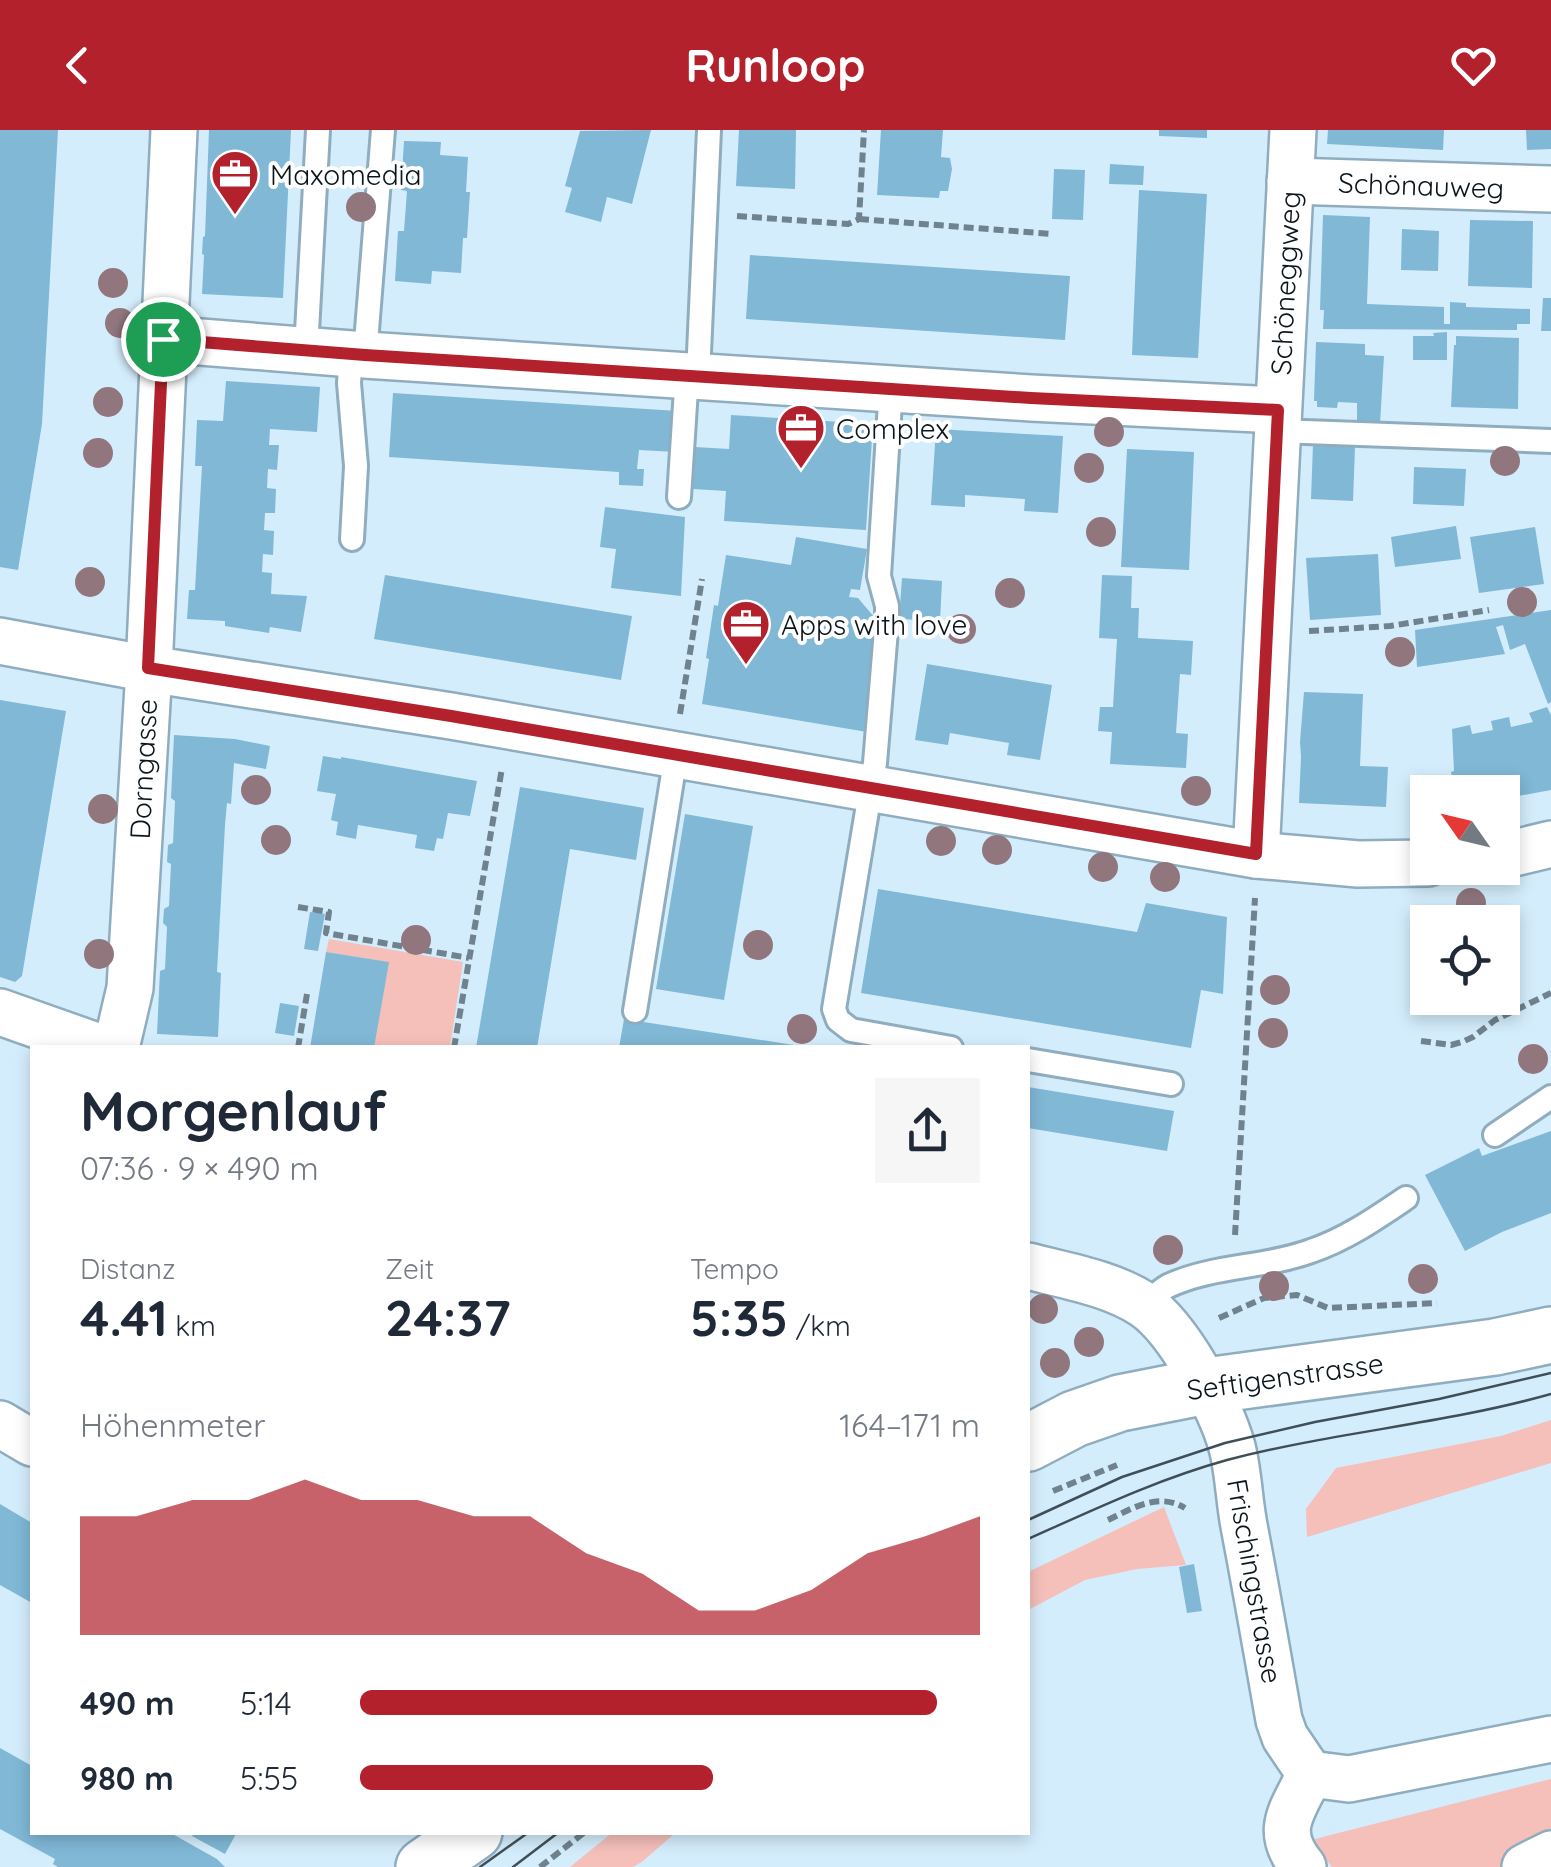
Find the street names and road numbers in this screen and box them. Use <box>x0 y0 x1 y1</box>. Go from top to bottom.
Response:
street label: Schönauweg <box>1337 165 1505 205</box>
street label: Schöneggweg <box>1263 190 1307 376</box>
street label: Dorngasse <box>122 698 164 840</box>
street label: Seftigenstrasse <box>1184 1345 1386 1407</box>
street label: Frischingstrasse <box>1220 1476 1290 1686</box>

